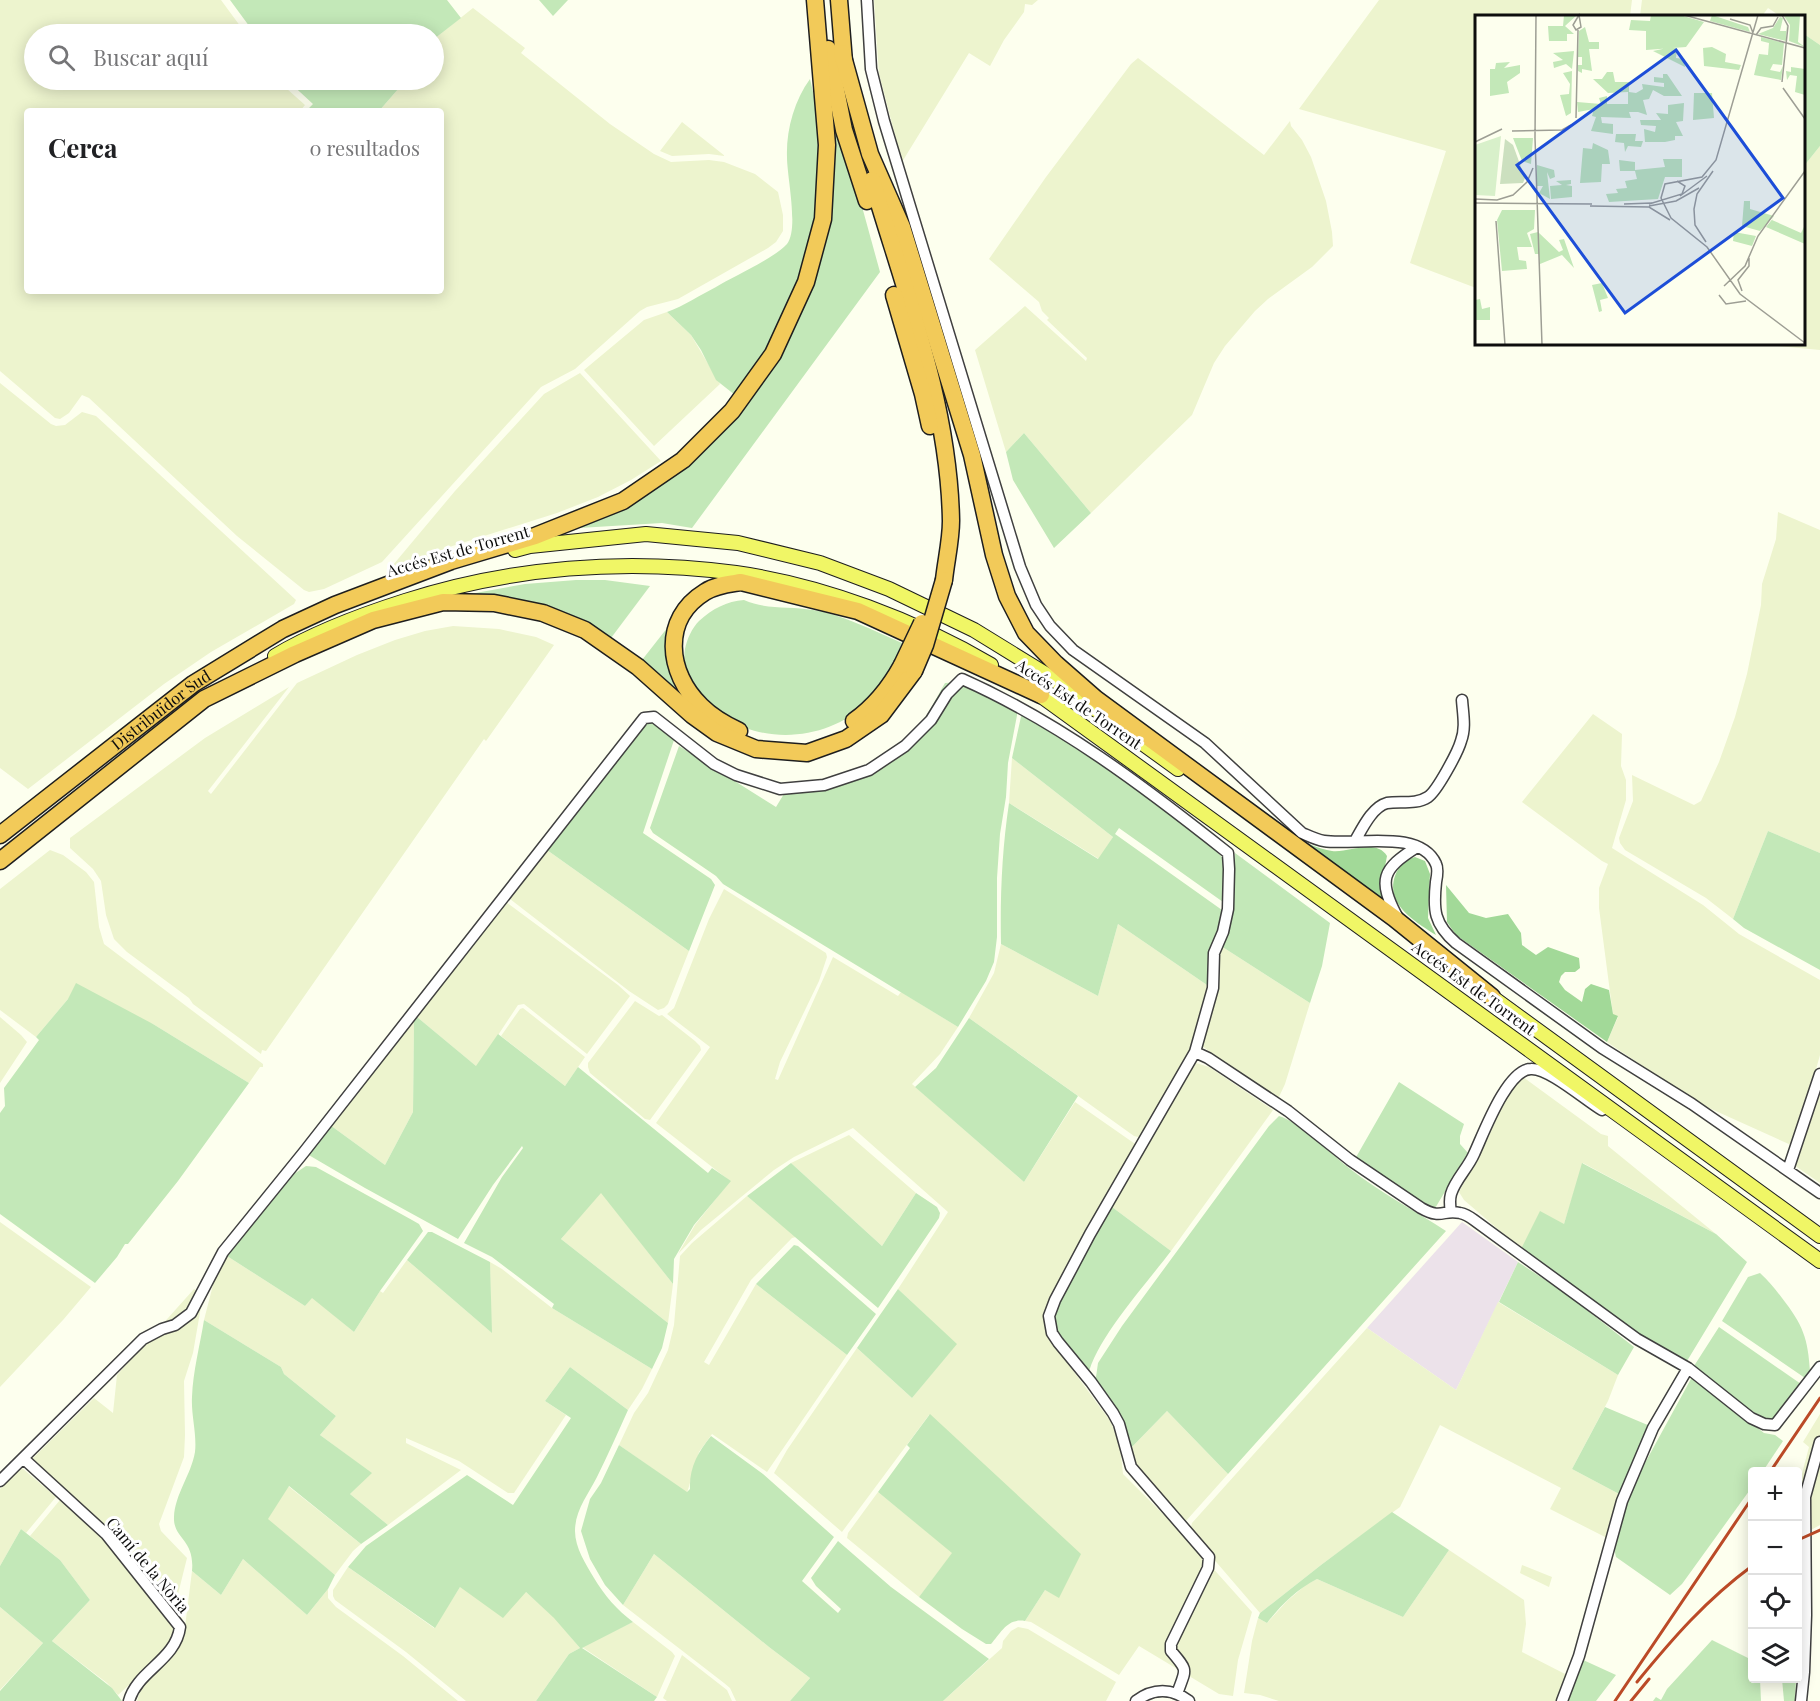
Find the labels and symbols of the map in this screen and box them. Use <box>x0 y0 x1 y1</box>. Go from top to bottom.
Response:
inset map <box>1475 15 1805 345</box>
street label: Accés Est de Torrent <box>383 520 532 581</box>
street label: Accés Est de Torrent <box>1011 653 1147 754</box>
street label: Distribuïdor Sud <box>107 665 214 754</box>
street label: Accés Est de Torrent <box>1408 935 1540 1040</box>
street label: Camí de la Nòria <box>102 1512 195 1617</box>

